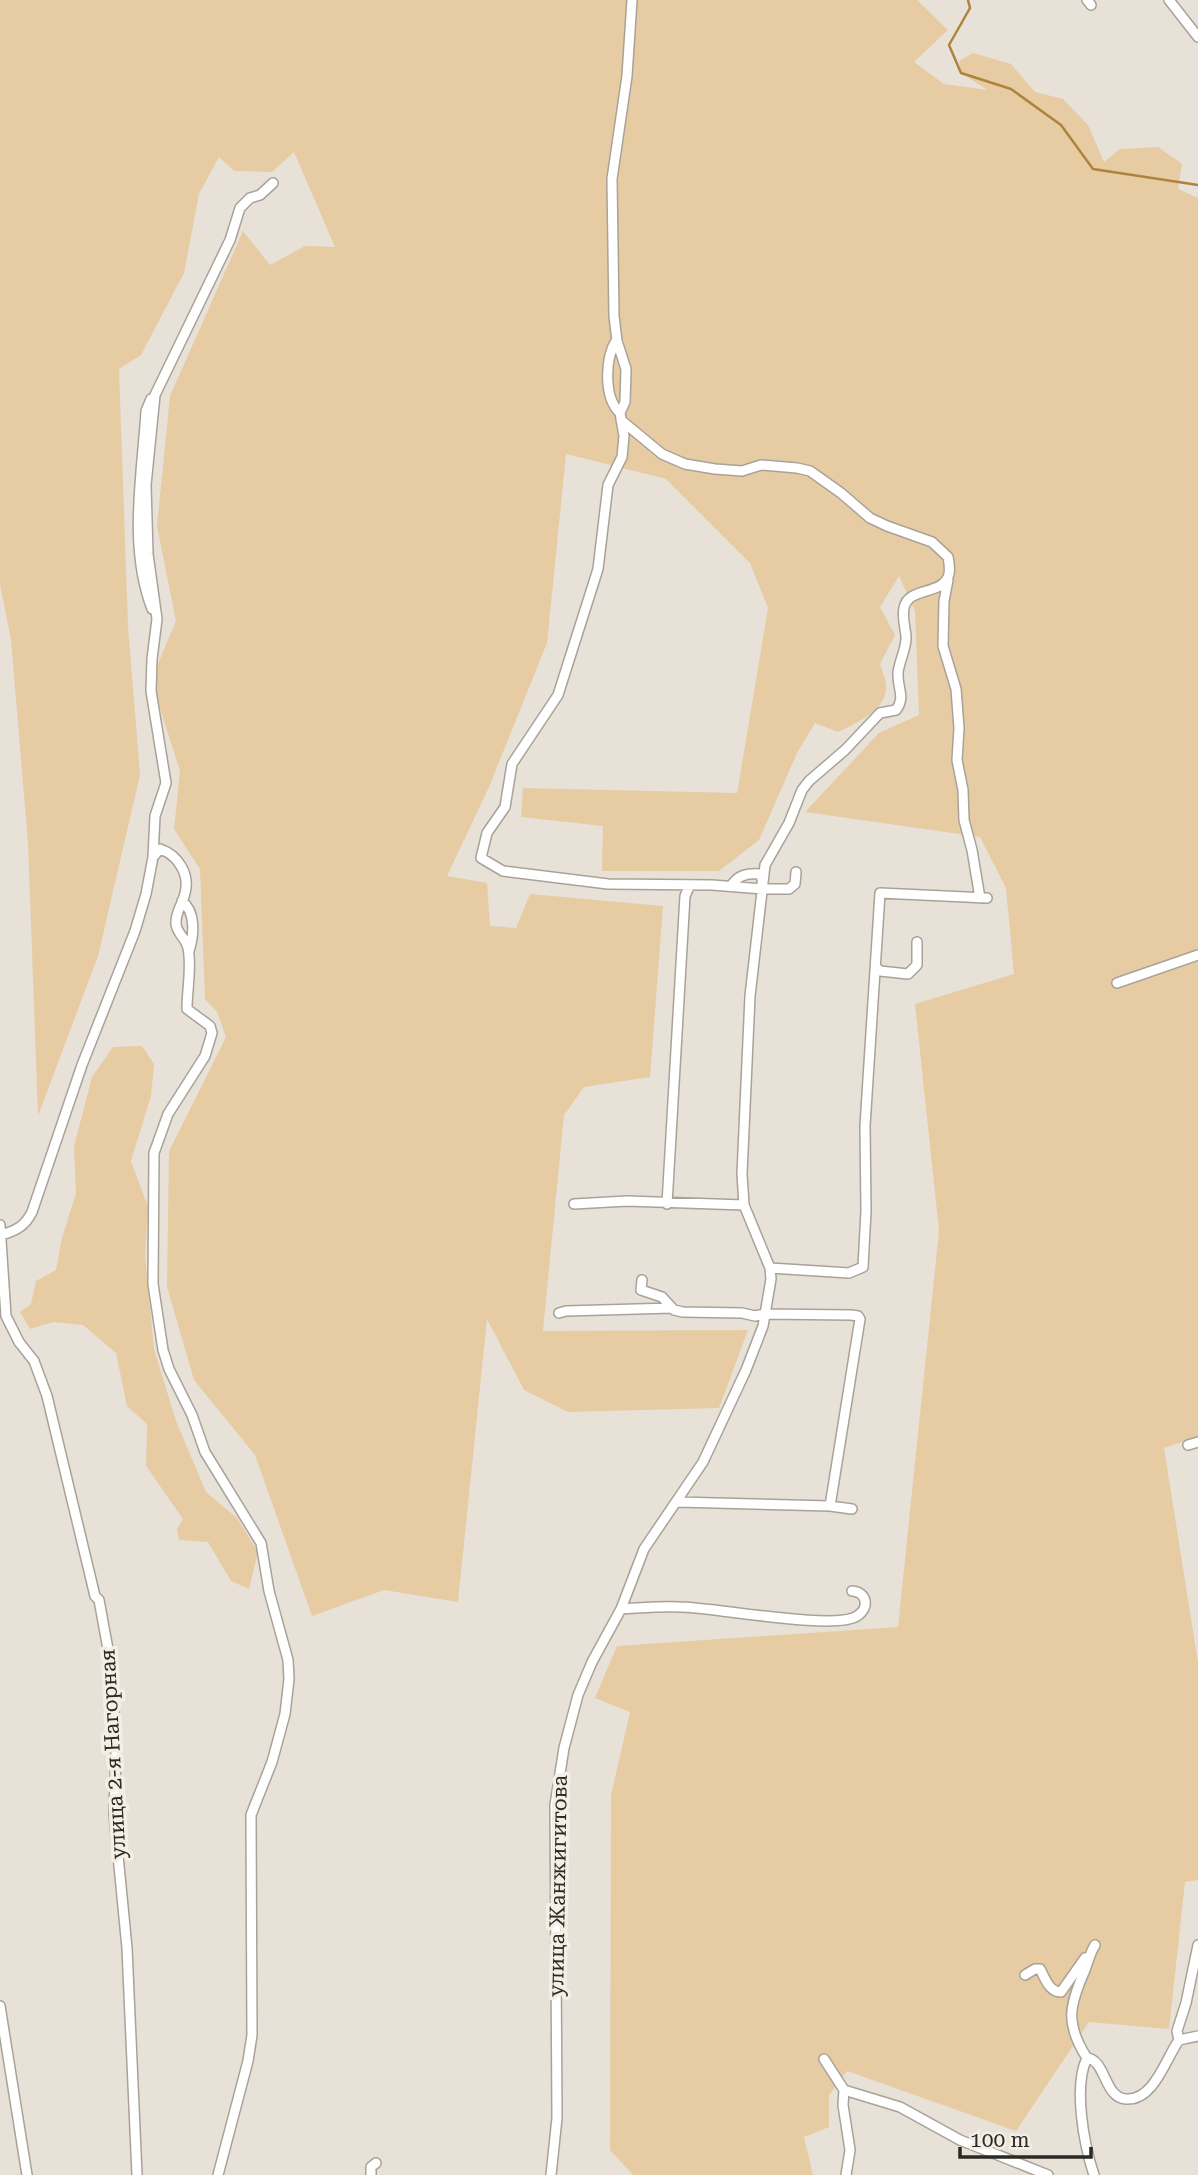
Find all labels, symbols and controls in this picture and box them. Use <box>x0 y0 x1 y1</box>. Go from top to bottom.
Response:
street label: улица 2-я Нагорная <box>96 1648 130 1860</box>
street label: улица Жанжигитова <box>544 1774 572 1997</box>
scale bar <box>960 2116 1091 2160</box>
text: 100 m <box>970 2128 1030 2152</box>

